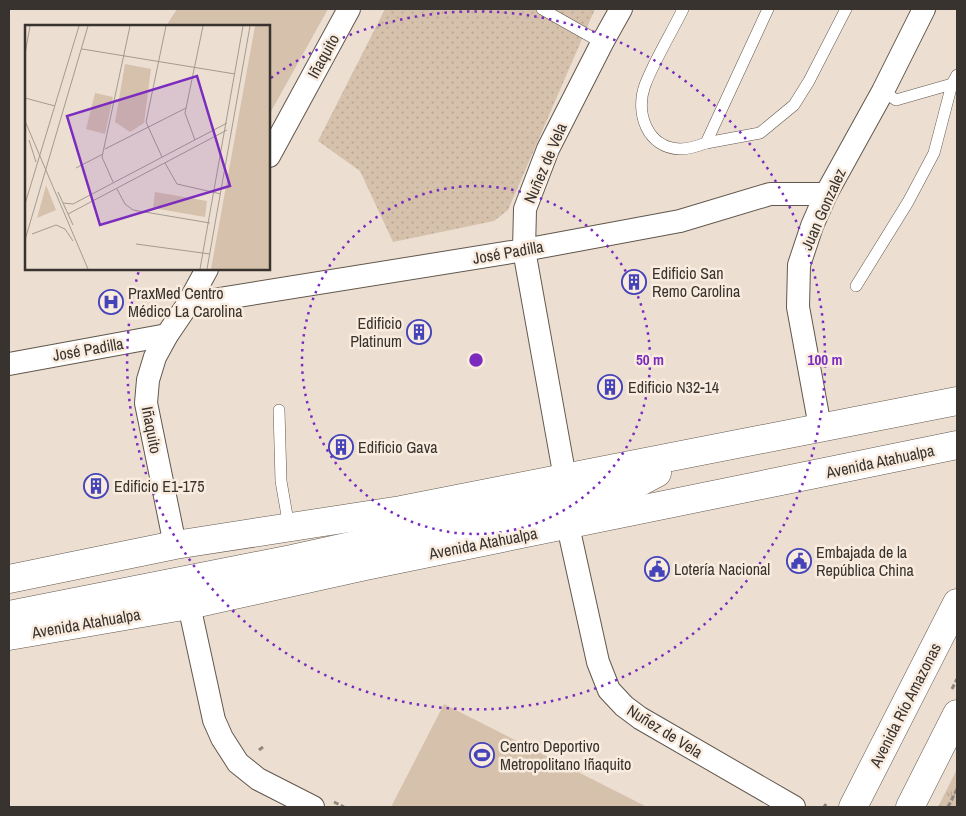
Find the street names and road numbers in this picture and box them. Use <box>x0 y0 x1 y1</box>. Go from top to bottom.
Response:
street label: Iñaquito <box>302 30 344 82</box>
street label: Nuñez de Vela <box>518 119 572 207</box>
street label: Juan Gonzalez <box>795 164 851 253</box>
street label: José Padilla <box>471 235 546 269</box>
street label: José Padilla <box>51 332 126 366</box>
street label: Iñaquito <box>137 405 167 455</box>
street label: Avenida Atahualpa <box>823 439 937 483</box>
street label: Avenida Atahualpa <box>426 522 540 564</box>
street label: Avenida Atahualpa <box>29 602 143 644</box>
street label: Avenida Río Amazonas <box>864 639 946 772</box>
street label: Nuñez de Vela <box>623 699 708 763</box>

